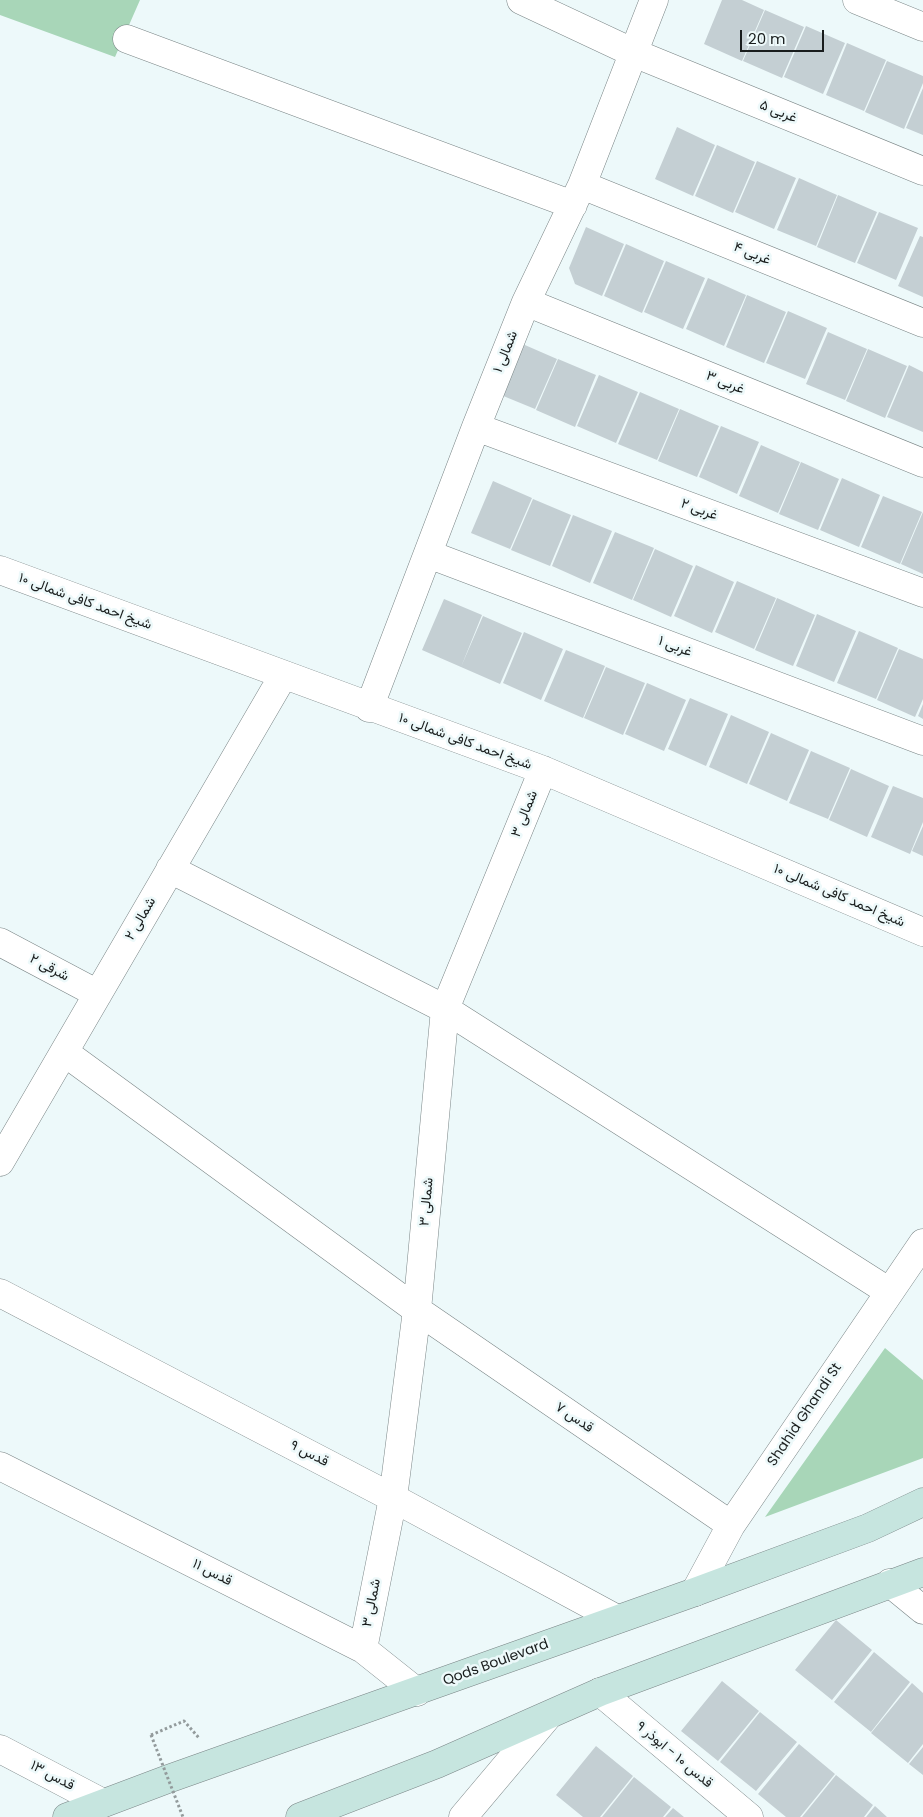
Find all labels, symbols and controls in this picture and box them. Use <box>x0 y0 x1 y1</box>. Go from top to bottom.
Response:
scale bar <box>743 20 827 52</box>
text: 20 m <box>748 28 786 49</box>
street label: غربی ۵ <box>757 97 799 127</box>
street label: غربی ۴ <box>731 239 773 269</box>
street label: ۱ شمالی <box>490 329 522 375</box>
street label: غربی ۳ <box>703 368 747 398</box>
street label: ۲ غربی <box>678 496 720 524</box>
street label: شیخ احمد کافی شمالی ۱۰ <box>16 570 154 634</box>
street label: ۱ غربی <box>656 633 694 661</box>
street label: شیخ احمد کافی شمالی ۱۰ <box>396 710 534 774</box>
street label: شمالی ۳ <box>508 788 542 840</box>
street label: شیخ احمد کافی شمالی ۱۰ <box>771 861 907 931</box>
street label: شمالی ۲ <box>122 894 160 944</box>
street label: شرقی ۲ <box>26 951 72 985</box>
street label: شمالی ۳ <box>417 1177 437 1227</box>
street label: Shahid Ghandi St <box>764 1360 846 1470</box>
street label: قدس ۷ <box>552 1399 596 1437</box>
street label: قدس ۹ <box>287 1437 331 1471</box>
street label: قدس ۱۱ <box>189 1556 235 1590</box>
street label: شمالی ۳ <box>359 1577 385 1629</box>
street label: Qods Boulevard <box>441 1636 551 1690</box>
street label: قدس ۱۰ - ابوذر ۹ <box>632 1718 716 1792</box>
street label: قدس ۱۳ <box>27 1757 77 1795</box>

